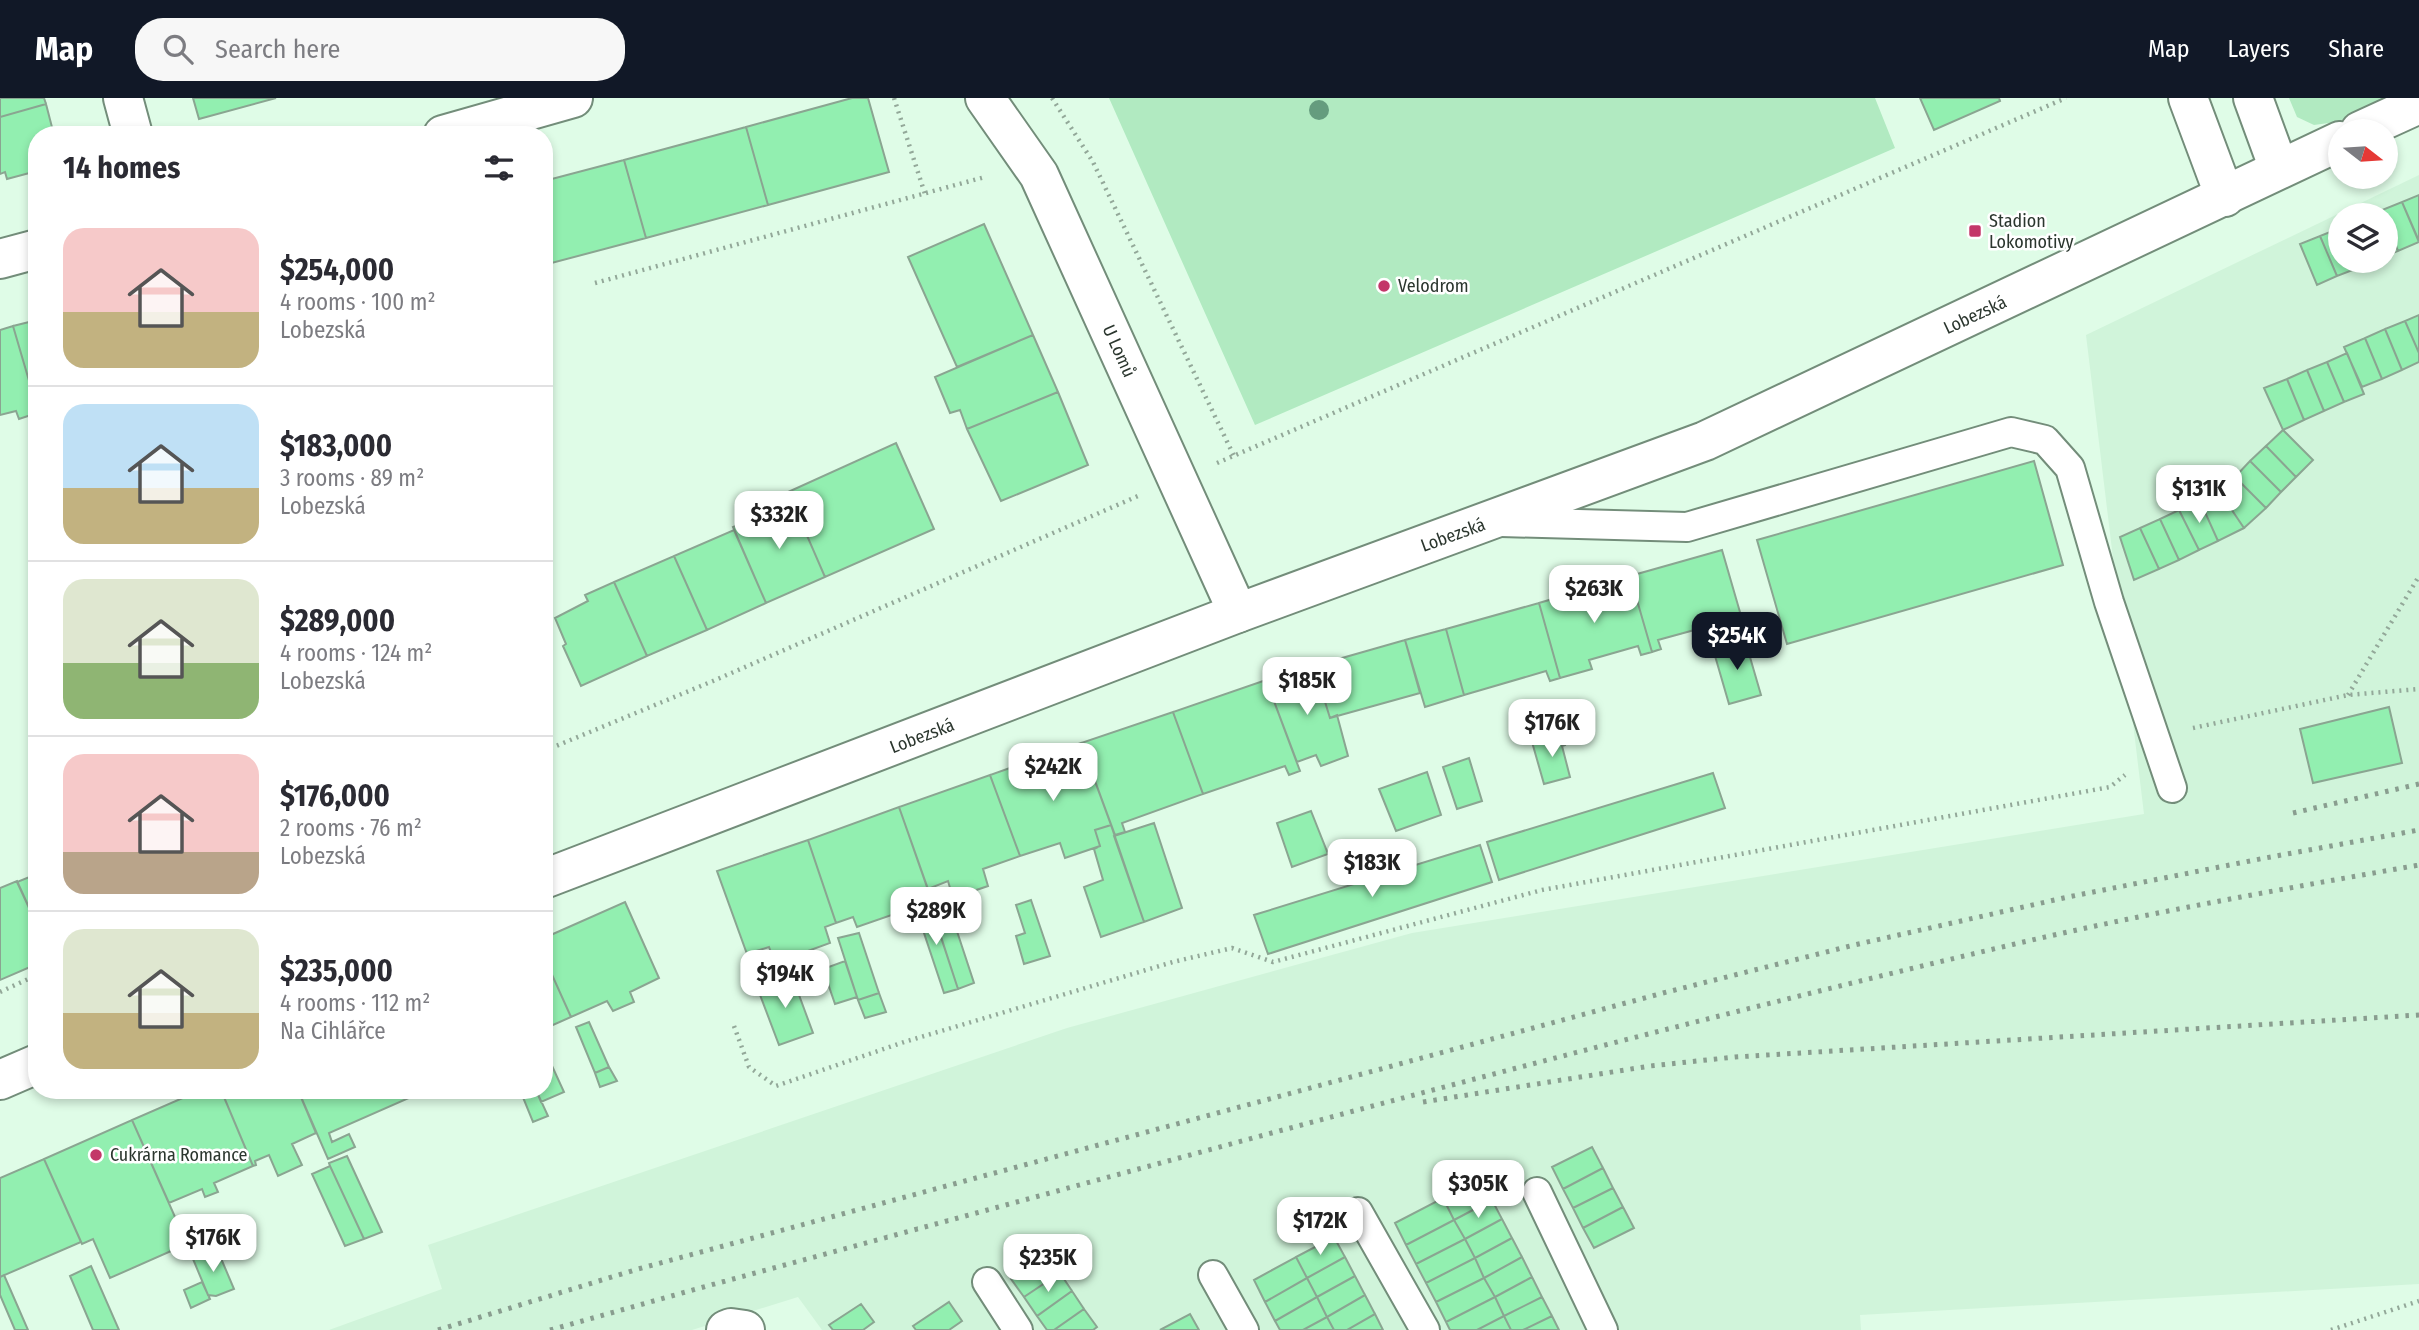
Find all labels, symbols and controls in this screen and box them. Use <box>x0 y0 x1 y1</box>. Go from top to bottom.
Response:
search box <box>135 18 625 81</box>
text: Map <box>35 29 93 69</box>
icon: search <box>159 30 197 68</box>
text: Search here <box>215 34 340 65</box>
text: Map <box>2148 35 2190 63</box>
text: Layers <box>2228 35 2290 63</box>
text: Share <box>2328 35 2384 63</box>
north arrow <box>2328 119 2398 189</box>
map controls <box>2328 119 2398 273</box>
icon: filters <box>480 149 518 187</box>
text: 14 homes <box>63 150 180 186</box>
button: layers <box>2328 203 2398 273</box>
place label: Stadion Lokomotivy <box>1989 210 2074 253</box>
marker: Stadion Lokomotivy <box>1967 223 1983 239</box>
text: $254,000 <box>280 252 394 288</box>
icon: home <box>119 256 203 340</box>
place label: Velodrom <box>1398 275 1468 297</box>
marker: Velodrom <box>1376 278 1392 294</box>
text: 4 rooms · 100 m² <box>280 288 436 316</box>
street label: Lobezská <box>1940 291 2010 339</box>
text: Lobezská <box>280 316 366 344</box>
street label: U Lomů <box>1098 321 1140 381</box>
text: $183,000 <box>280 428 392 464</box>
icon: home <box>119 432 203 516</box>
text: 3 rooms · 89 m² <box>280 464 424 492</box>
pin: $131K <box>2150 466 2248 525</box>
text: $131K <box>2172 474 2226 502</box>
pin: $332K <box>730 491 828 551</box>
text: Lobezská <box>280 492 366 520</box>
text: $332K <box>750 500 808 528</box>
street label: Lobezská <box>1418 513 1488 557</box>
pin: $263K <box>1545 566 1643 625</box>
text: $263K <box>1565 574 1623 602</box>
text: $289,000 <box>280 603 395 639</box>
icon: home <box>119 607 203 691</box>
pin: $254K <box>1688 612 1786 672</box>
text: $254K <box>1708 621 1766 649</box>
text: 4 rooms · 124 m² <box>280 639 432 667</box>
pin: $185K <box>1258 658 1356 717</box>
text: $185K <box>1278 666 1336 694</box>
text: Lobezská <box>280 667 366 695</box>
pin: $176K <box>1503 700 1601 759</box>
text: $176K <box>1524 708 1580 736</box>
street label: Lobezská <box>887 714 957 758</box>
pin: $242K <box>1004 744 1102 803</box>
text: $242K <box>1025 752 1082 780</box>
text: $176,000 <box>280 778 390 814</box>
icon: home <box>119 782 203 866</box>
text: 2 rooms · 76 m² <box>280 814 422 842</box>
pin: $183K <box>1323 840 1421 899</box>
text: Lobezská <box>280 842 366 870</box>
text: $183K <box>1344 848 1400 876</box>
pin: $289K <box>887 888 985 947</box>
text: $289K <box>906 896 966 924</box>
pin: $194K <box>736 950 834 1010</box>
text: $235,000 <box>280 953 393 989</box>
icon: home <box>119 957 203 1041</box>
text: $194K <box>756 959 814 987</box>
text: 4 rooms · 112 m² <box>280 989 430 1017</box>
text: Na Cihlářce <box>280 1017 386 1045</box>
place label: Cukrárna Romance <box>110 1144 248 1166</box>
marker: Cukrárna Romance <box>88 1147 104 1163</box>
pin: $305K <box>1429 1160 1527 1220</box>
text: $305K <box>1448 1169 1508 1197</box>
pin: $172K <box>1271 1198 1369 1257</box>
text: $172K <box>1293 1206 1347 1234</box>
pin: $176K <box>164 1214 262 1274</box>
text: $176K <box>185 1223 241 1251</box>
pin: $235K <box>999 1234 1097 1294</box>
text: $235K <box>1019 1243 1077 1271</box>

